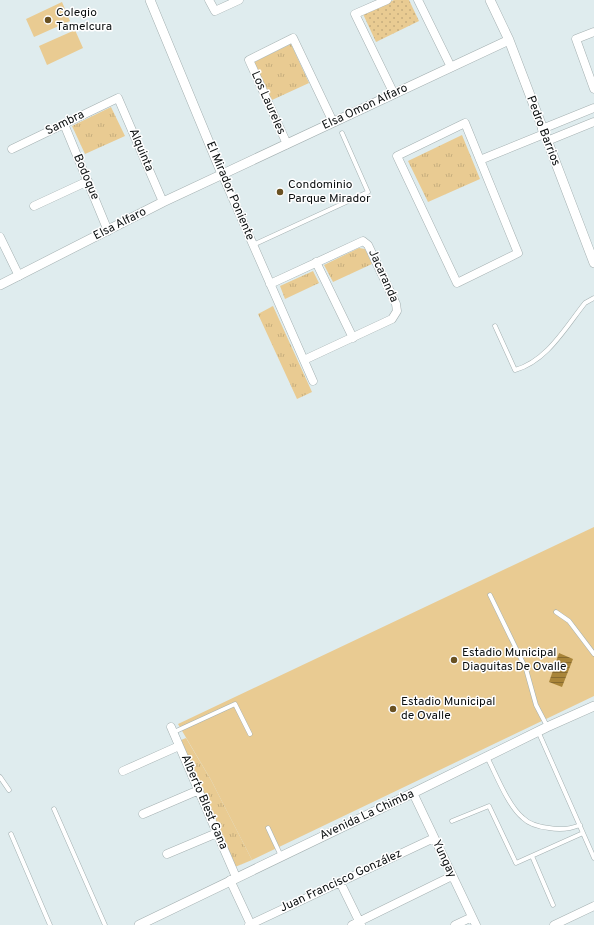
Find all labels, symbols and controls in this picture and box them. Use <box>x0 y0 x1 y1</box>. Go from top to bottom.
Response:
place label: Colegio Tamelcura <box>56 5 112 35</box>
marker: Colegio Tamelcura <box>43 15 53 25</box>
street label: Los Laureles <box>247 69 289 137</box>
street label: Elsa Omon Alfaro <box>320 80 411 134</box>
street label: Pedro Barrios <box>522 94 564 168</box>
street label: Sambra <box>43 107 87 139</box>
street label: Alquinta <box>125 126 157 174</box>
street label: El Mirador Poniente <box>202 139 258 243</box>
street label: Bodoque <box>69 152 103 202</box>
place label: Condominio Parque Mirador <box>288 177 371 207</box>
marker: Condominio Parque Mirador <box>275 187 285 197</box>
street label: Elsa Alfaro <box>91 204 149 244</box>
street label: Jacaranda <box>364 247 402 305</box>
place label: Estadio Municipal Diaguitas De Ovalle <box>462 645 566 675</box>
marker: Estadio Municipal Diaguitas De Ovalle <box>449 655 459 665</box>
place label: Estadio Municipal de Ovalle <box>401 694 495 724</box>
marker: Estadio Municipal de Ovalle <box>388 704 398 714</box>
street label: Alberto Blest Gana <box>177 752 231 852</box>
street label: Avenida La Chimba <box>317 786 417 844</box>
street label: Yungay <box>428 837 460 881</box>
street label: Juan Francisco González <box>277 846 405 916</box>

